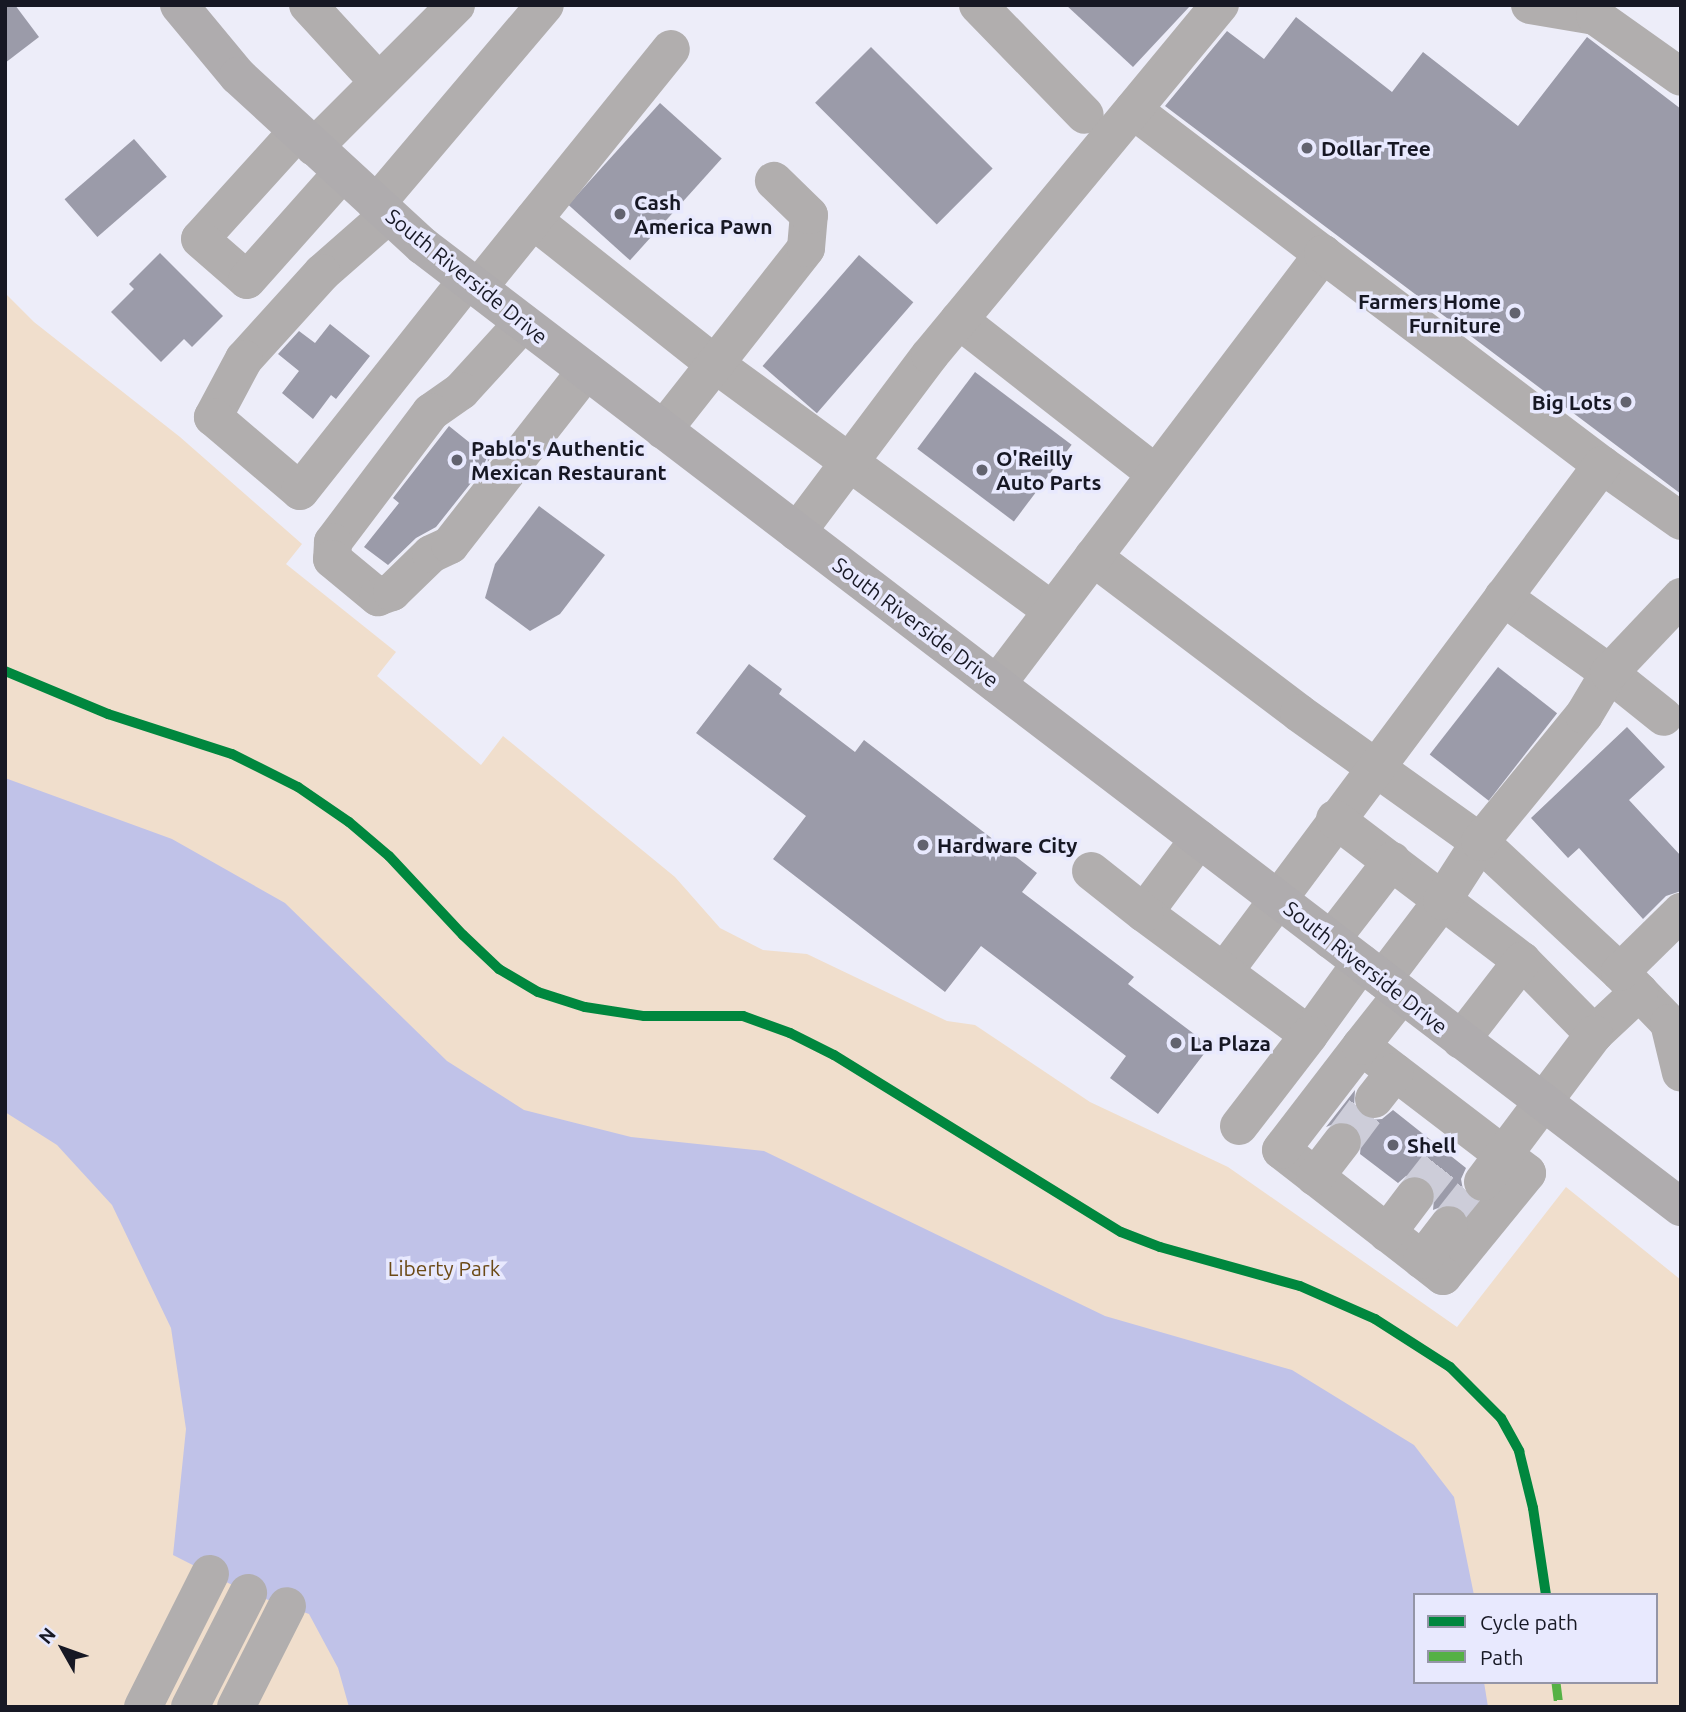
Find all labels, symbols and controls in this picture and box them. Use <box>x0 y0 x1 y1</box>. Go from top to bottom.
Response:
place label: Dollar Tree <box>1321 135 1431 161</box>
marker: Dollar Tree <box>1299 140 1315 156</box>
place label: Cash America Pawn <box>634 189 773 239</box>
street label: South Riverside Drive <box>381 203 553 349</box>
marker: Cash America Pawn <box>612 206 628 222</box>
place label: Farmers Home Furniture <box>1358 288 1501 338</box>
marker: Farmers Home Furniture <box>1507 305 1523 321</box>
place label: Big Lots <box>1532 389 1612 415</box>
marker: Big Lots <box>1618 394 1634 410</box>
place label: Pablo's Authentic Mexican Restaurant <box>471 435 667 485</box>
place label: O'Reilly Auto Parts <box>996 445 1101 495</box>
marker: Pablo's Authentic Mexican Restaurant <box>449 452 465 468</box>
marker: O'Reilly Auto Parts <box>974 462 990 478</box>
street label: South Riverside Drive <box>828 552 1004 692</box>
place label: Hardware City <box>937 832 1078 858</box>
marker: Hardware City <box>915 837 931 853</box>
street label: South Riverside Drive <box>1279 895 1453 1039</box>
place label: La Plaza <box>1190 1030 1271 1056</box>
marker: La Plaza <box>1168 1035 1184 1051</box>
place label: Shell <box>1407 1132 1456 1158</box>
marker: Shell <box>1385 1137 1401 1153</box>
park label: Liberty Park <box>388 1255 500 1281</box>
legend <box>1413 1593 1658 1684</box>
text: Cycle path <box>1480 1610 1578 1634</box>
north arrow <box>28 1614 98 1684</box>
text: N <box>34 1623 60 1648</box>
text: Path <box>1480 1645 1523 1669</box>

